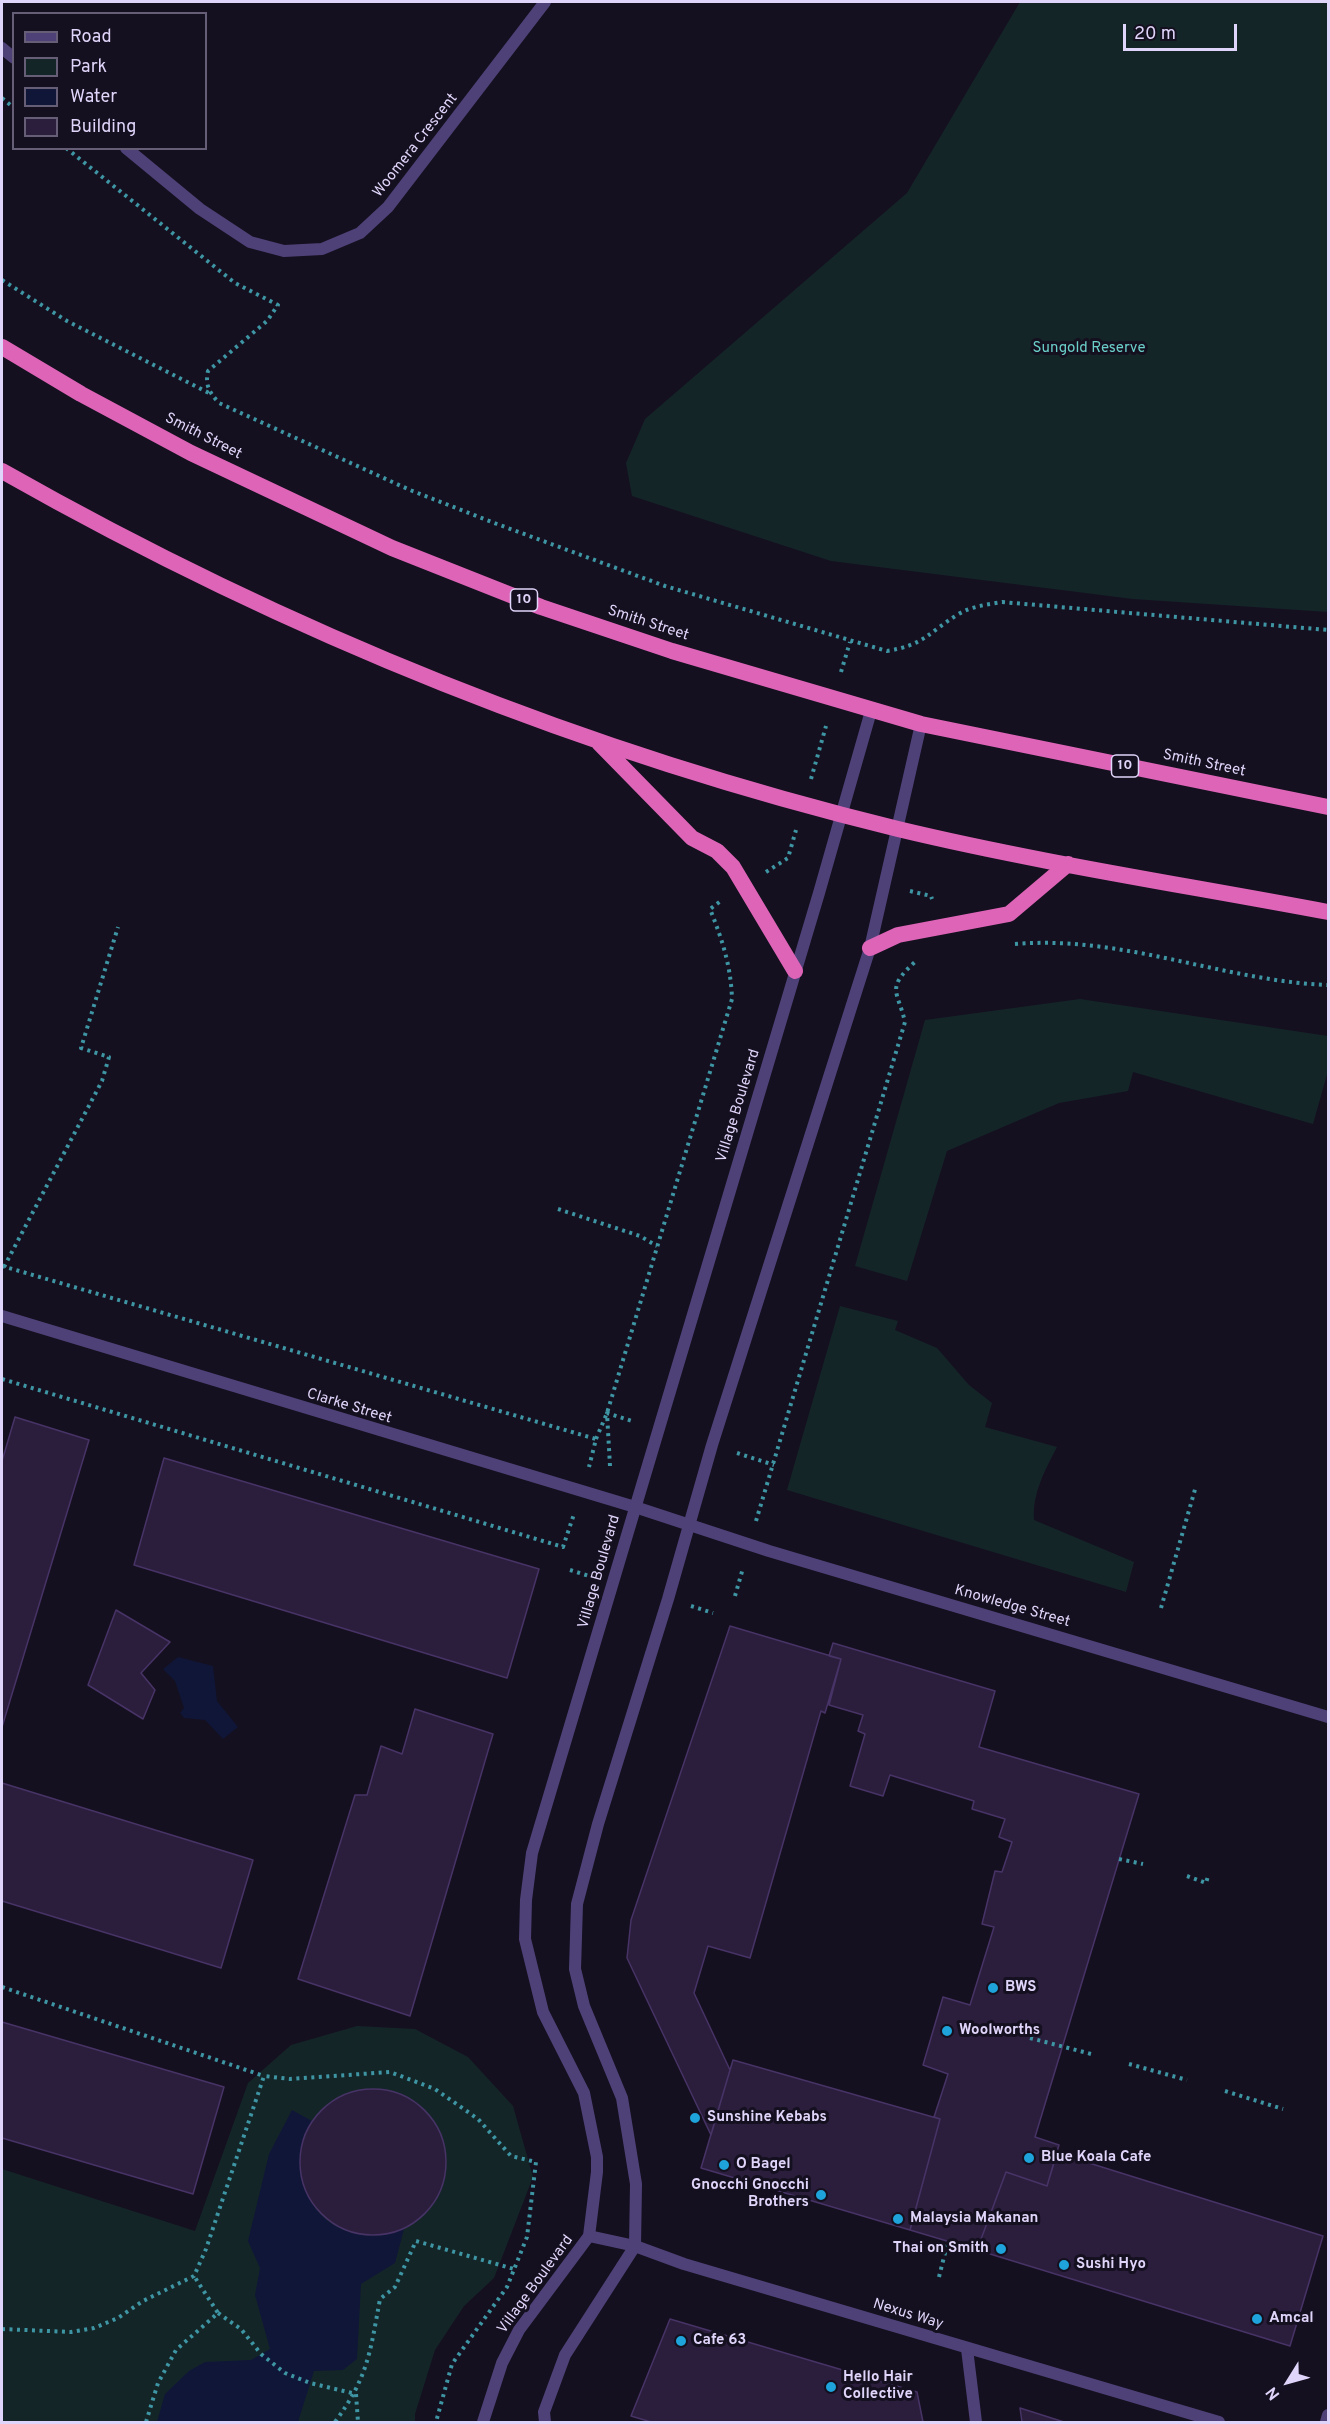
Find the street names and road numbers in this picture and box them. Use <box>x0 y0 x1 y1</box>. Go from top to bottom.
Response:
street label: Woomera Crescent <box>370 90 462 202</box>
street label: Smith Street <box>161 410 245 464</box>
road number: 10 <box>510 589 538 611</box>
street label: Smith Street <box>605 602 691 646</box>
street label: Smith Street <box>1161 746 1247 782</box>
road number: 10 <box>1112 755 1138 777</box>
street label: Village Boulevard <box>713 1047 765 1165</box>
street label: Clarke Street <box>304 1386 394 1428</box>
street label: Village Boulevard <box>575 1513 625 1631</box>
street label: Knowledge Street <box>952 1582 1072 1632</box>
street label: Village Boulevard <box>494 2232 578 2338</box>
street label: Nexus Way <box>871 2296 945 2334</box>

